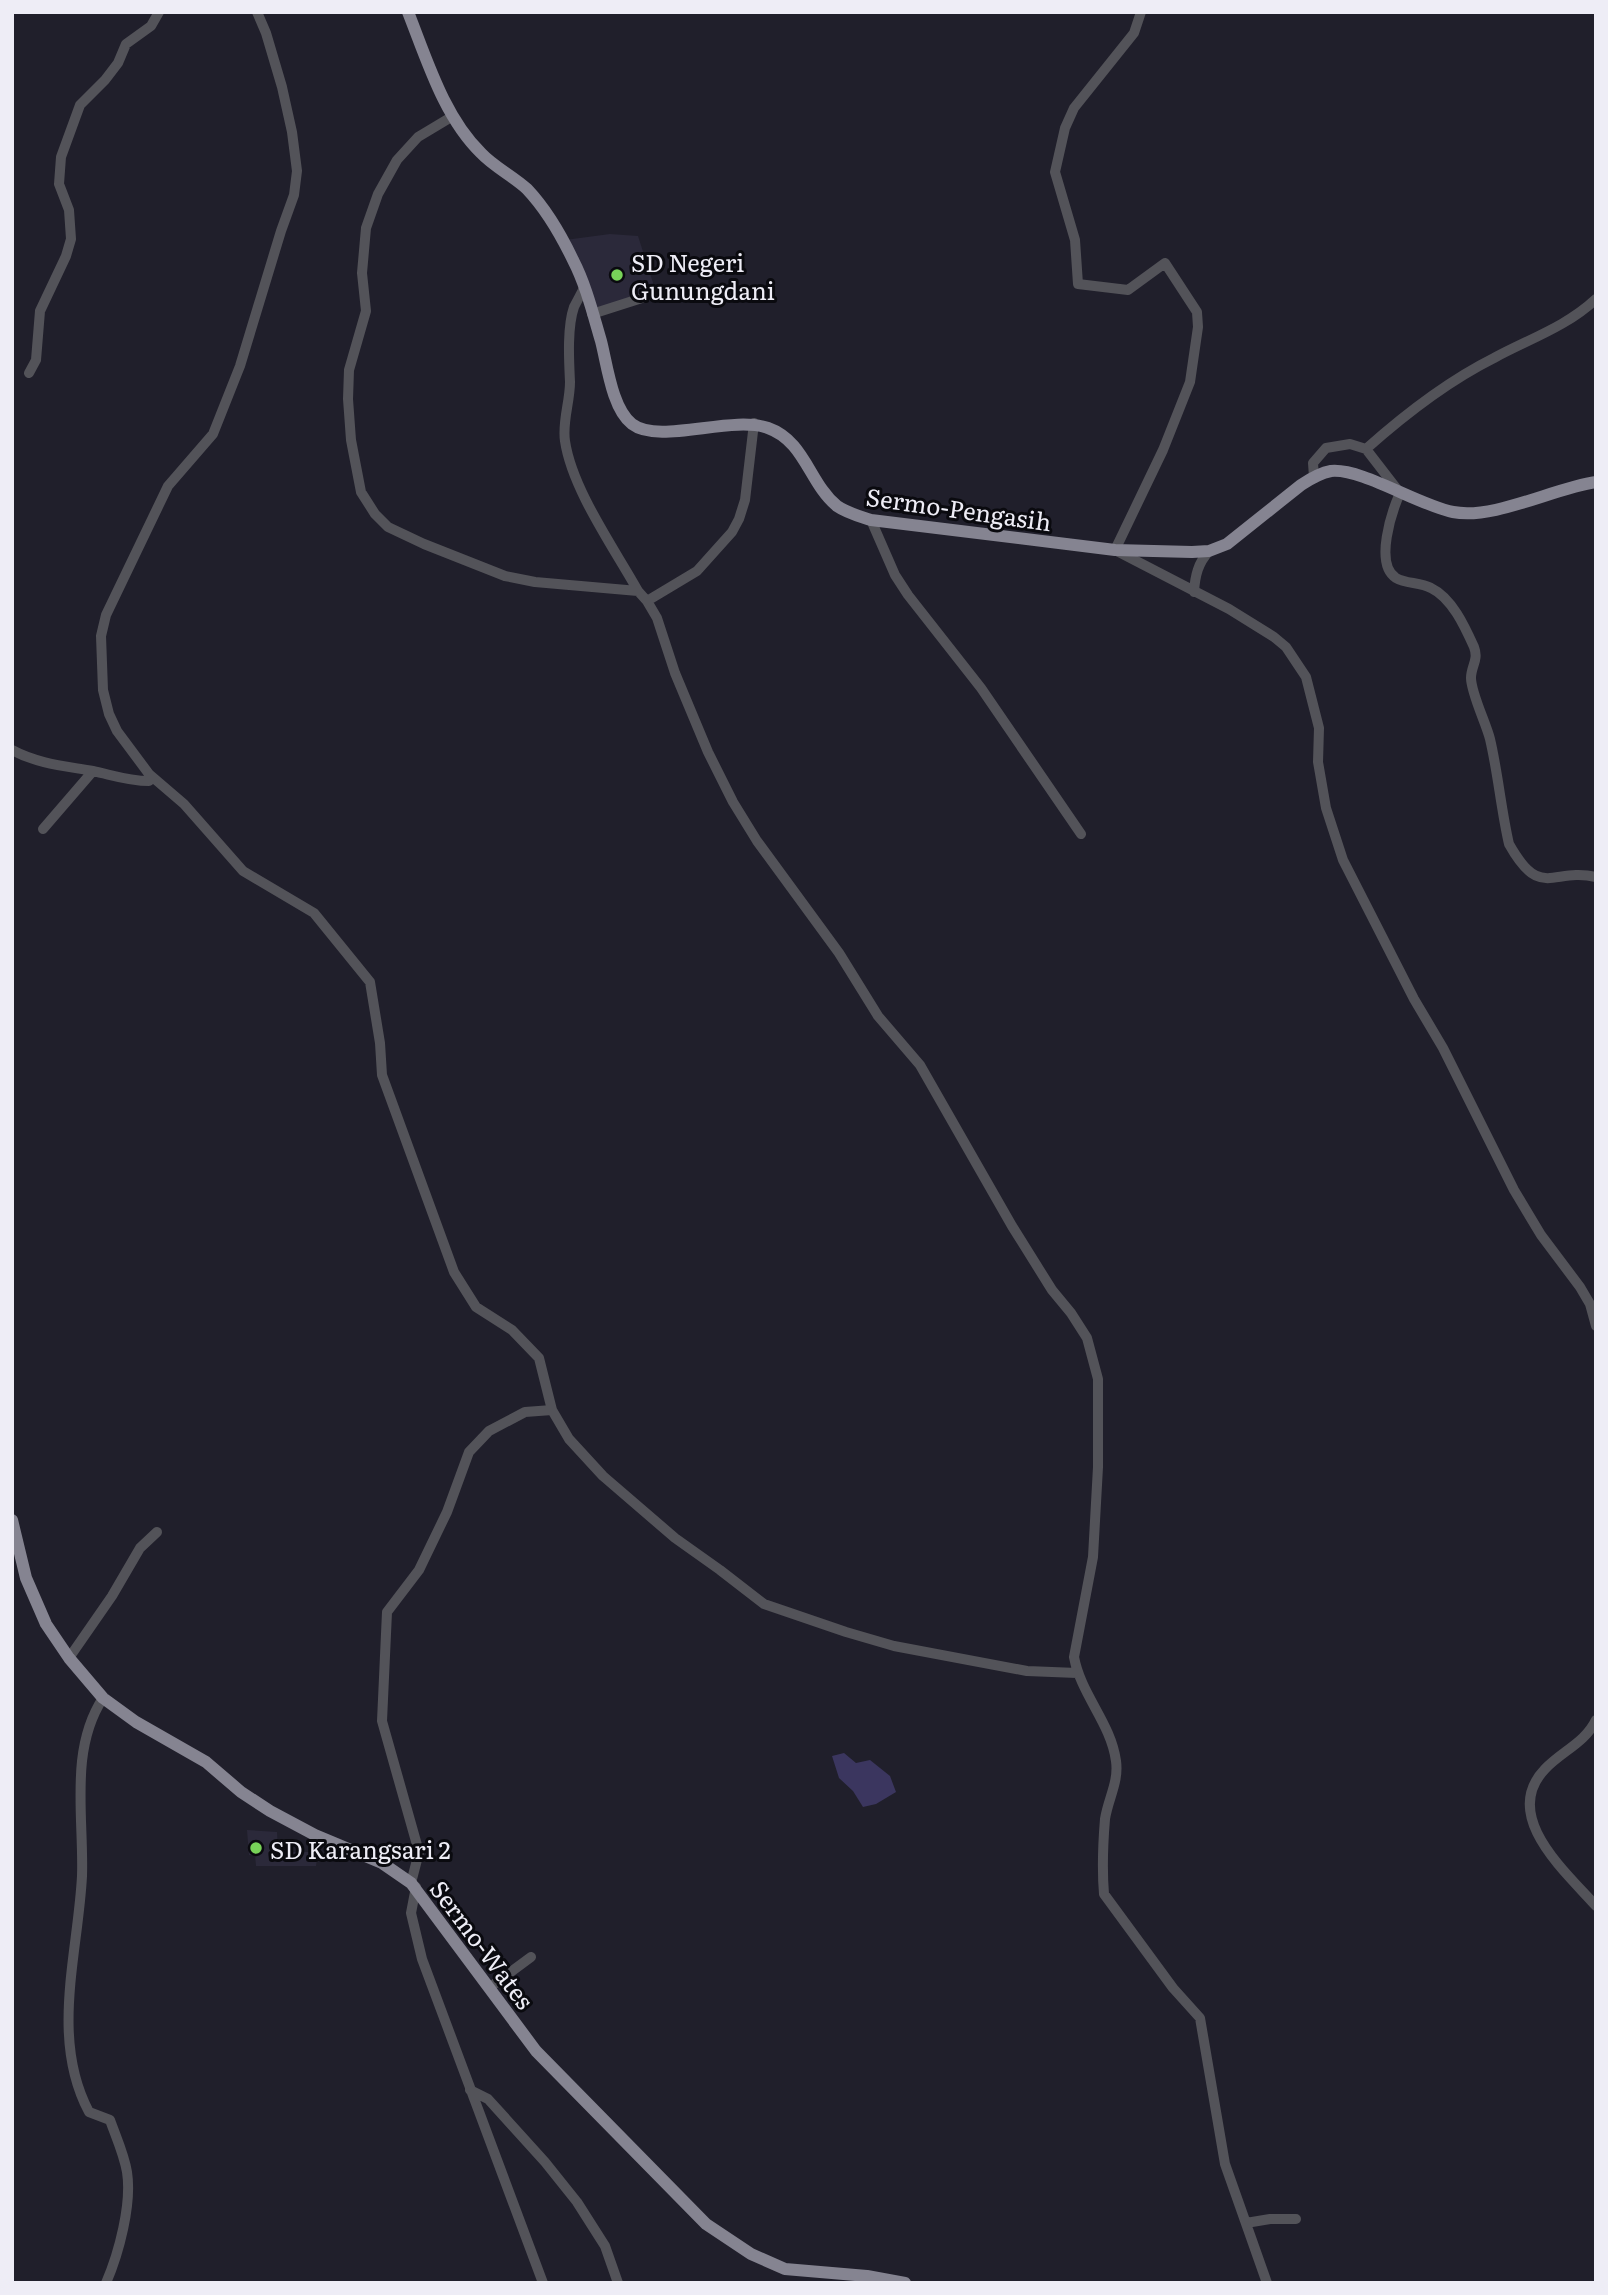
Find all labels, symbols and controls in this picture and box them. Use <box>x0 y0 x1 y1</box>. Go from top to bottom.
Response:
place label: SD Negeri Gunungdani <box>631 244 775 307</box>
marker: SD Negeri Gunungdani <box>609 267 625 283</box>
street label: Sermo-Pengasih <box>864 478 1054 538</box>
place label: SD Karangsari 2 <box>270 1831 451 1866</box>
marker: SD Karangsari 2 <box>248 1840 264 1856</box>
street label: Sermo-Wates <box>423 1872 543 2016</box>

